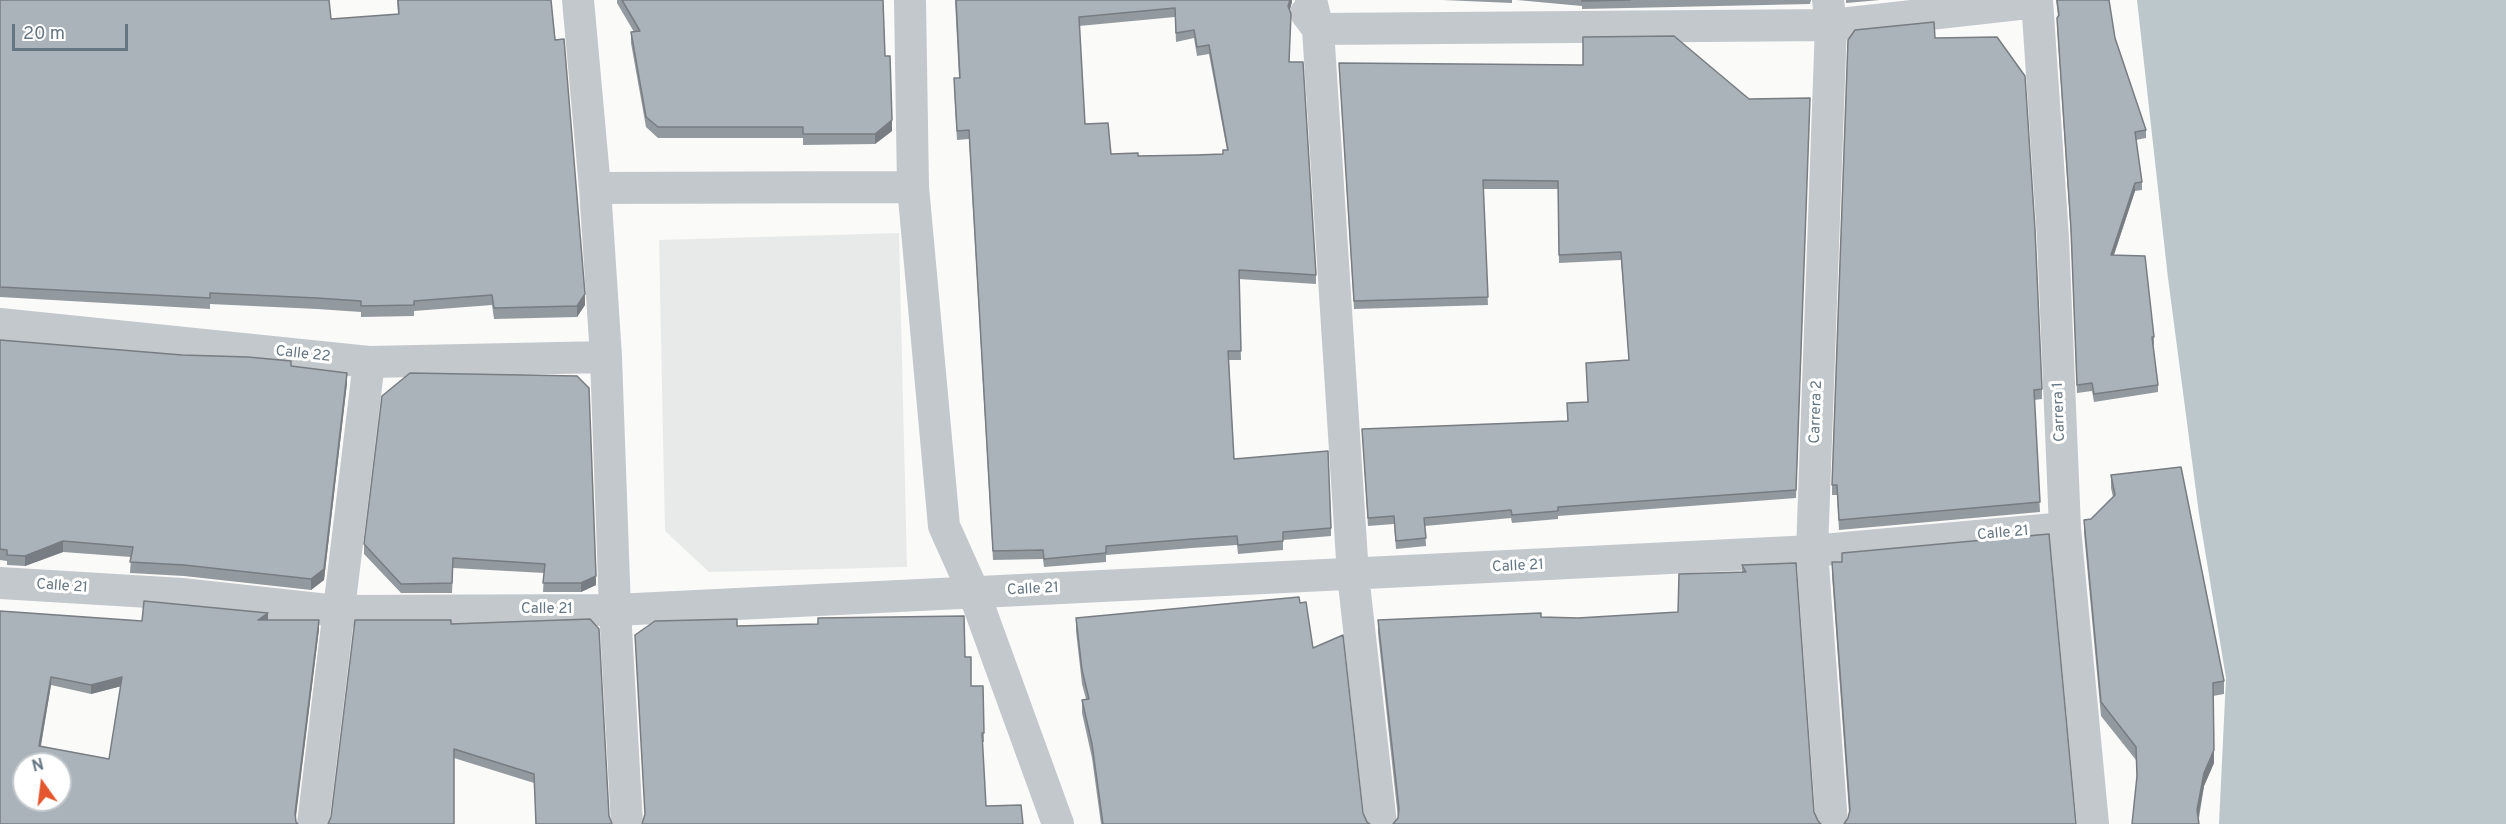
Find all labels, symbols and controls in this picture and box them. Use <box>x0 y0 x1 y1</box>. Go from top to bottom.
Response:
scale bar <box>15 12 130 50</box>
text: 20 m <box>23 23 65 46</box>
street label: Calle 22 <box>275 343 331 367</box>
street label: Carrera 2 <box>1807 380 1827 444</box>
street label: Carrera 1 <box>2050 382 2070 442</box>
street label: Calle 21 <box>1976 523 2030 545</box>
street label: Calle 21 <box>1492 557 1544 577</box>
street label: Calle 21 <box>36 576 88 598</box>
street label: Calle 21 <box>1007 580 1059 600</box>
street label: Calle 21 <box>521 601 573 619</box>
north arrow <box>12 752 72 812</box>
text: N <box>30 755 46 778</box>

